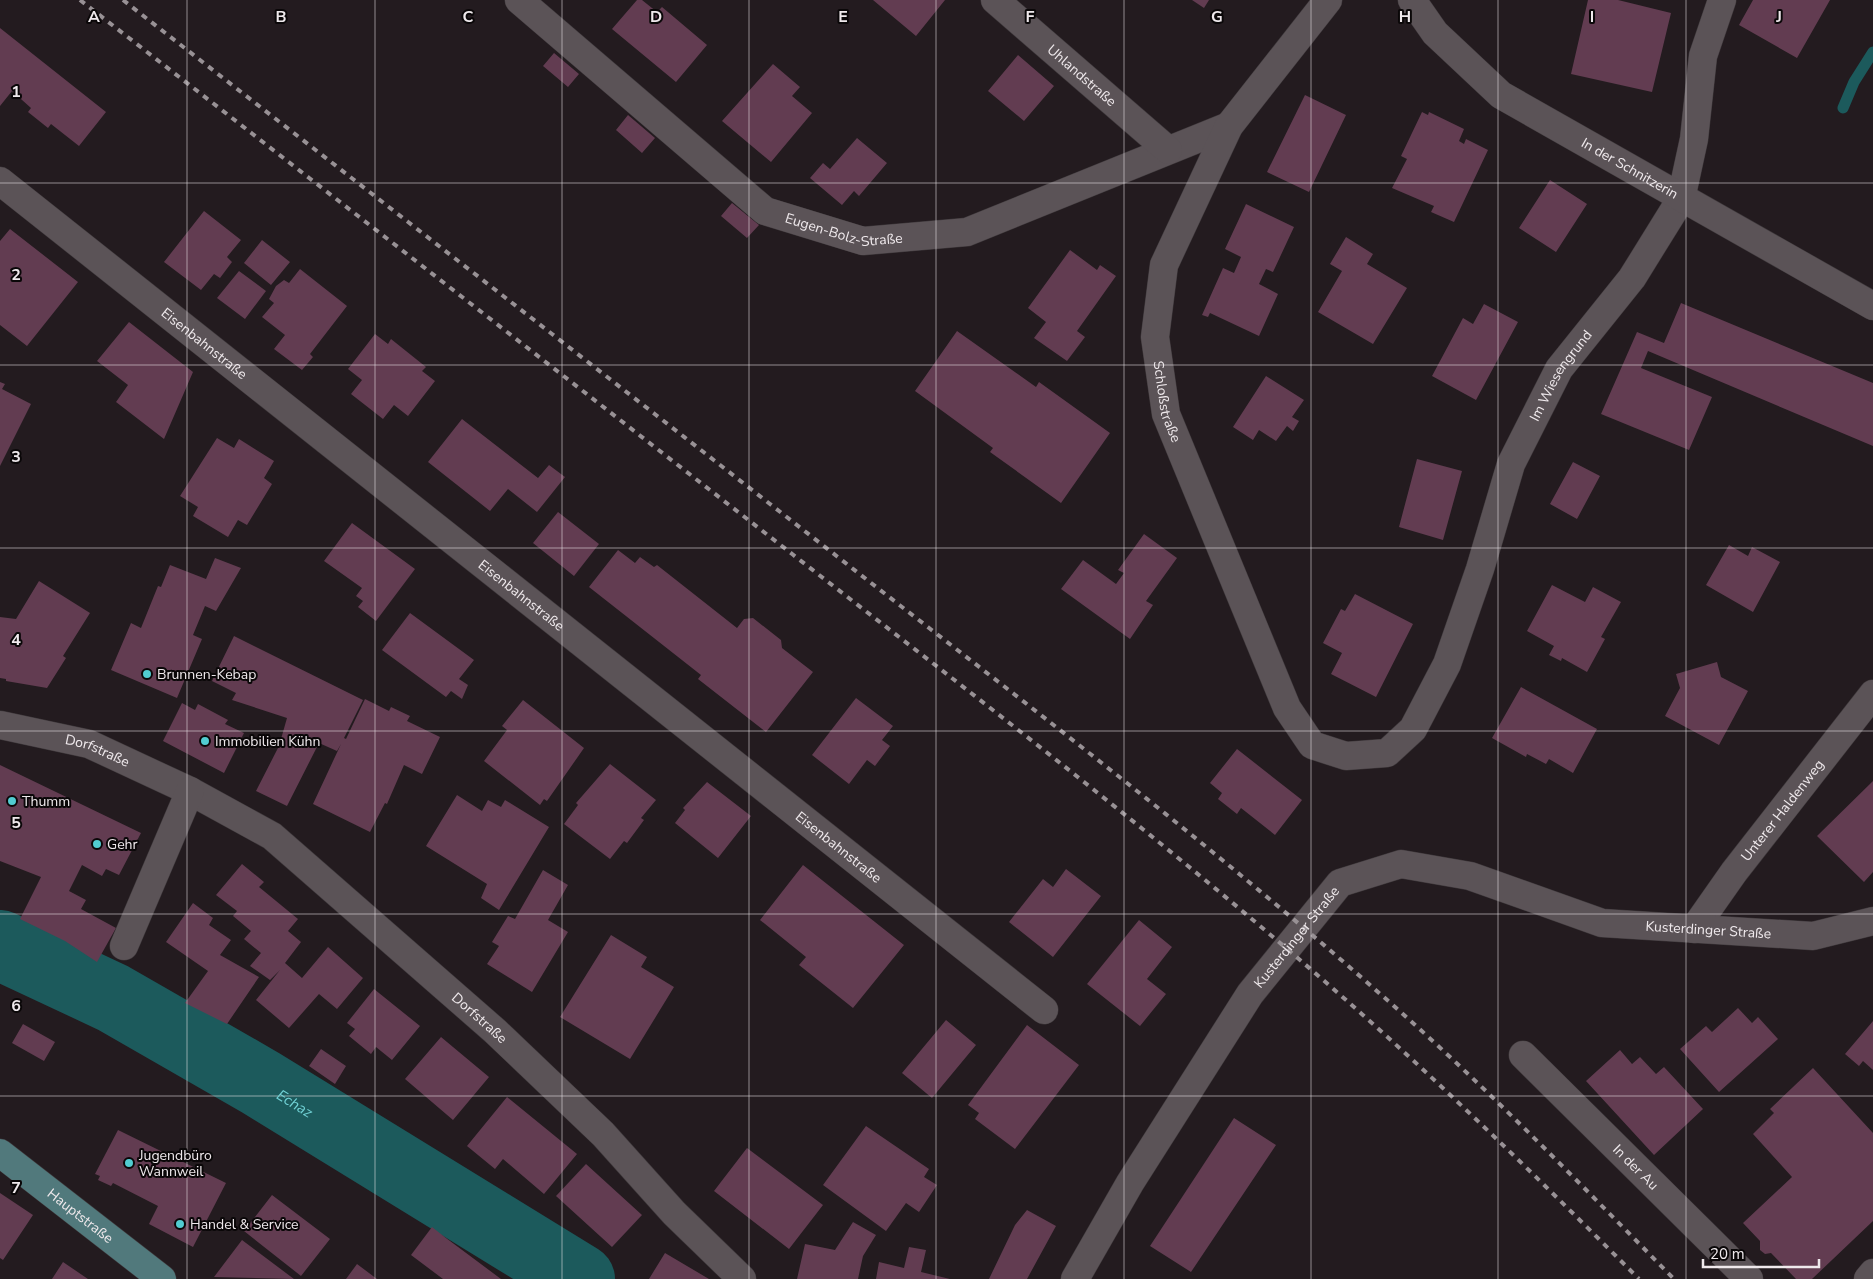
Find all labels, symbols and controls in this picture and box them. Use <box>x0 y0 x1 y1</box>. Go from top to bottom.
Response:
text: A <box>88 6 100 28</box>
text: B <box>275 6 287 28</box>
text: C <box>463 6 474 28</box>
text: D <box>650 6 662 28</box>
text: E <box>838 6 848 28</box>
text: F <box>1026 6 1035 28</box>
text: G <box>1211 6 1223 28</box>
text: H <box>1399 6 1411 28</box>
text: I <box>1590 6 1594 28</box>
text: J <box>1775 6 1782 28</box>
street label: Uhlandstraße <box>1043 40 1120 111</box>
text: 1 <box>11 81 21 103</box>
street label: In der Schnitzerin <box>1578 134 1682 204</box>
street label: Eugen-Bolz-Straße <box>783 209 903 251</box>
text: 2 <box>11 264 21 286</box>
street label: Eisenbahnstraße <box>157 304 251 384</box>
street label: Im Wiesengrund <box>1525 326 1597 424</box>
street label: Schloßstraße <box>1148 359 1186 445</box>
text: 3 <box>11 446 21 468</box>
street label: Eisenbahnstraße <box>474 555 568 636</box>
text: 4 <box>11 629 21 651</box>
place label: Brunnen-Kebap <box>157 665 256 684</box>
marker: Brunnen-Kebap <box>141 668 153 680</box>
street label: Dorfstraße <box>63 730 133 772</box>
place label: Immobilien Kühn <box>215 732 321 751</box>
marker: Immobilien Kühn <box>199 735 211 747</box>
street label: Unterer Haldenweg <box>1737 756 1828 865</box>
place label: Thumm <box>22 792 70 811</box>
marker: Thumm <box>6 795 18 807</box>
street label: Eisenbahnstraße <box>791 807 885 888</box>
text: 5 <box>11 812 21 834</box>
place label: Gehr <box>107 835 138 854</box>
marker: Gehr <box>91 838 103 850</box>
street label: Kusterdinger Straße <box>1250 882 1344 992</box>
street label: Kusterdinger Straße <box>1645 917 1772 943</box>
street label: Dorfstraße <box>448 988 511 1048</box>
text: 6 <box>11 995 21 1017</box>
water label: Echaz <box>273 1085 317 1122</box>
street label: In der Au <box>1608 1140 1663 1194</box>
place label: Jugendbüro Wannweil <box>138 1146 212 1181</box>
marker: Jugendbüro Wannweil <box>123 1157 135 1169</box>
text: 7 <box>11 1177 21 1199</box>
street label: Hauptstraße <box>43 1184 117 1248</box>
place label: Handel & Service <box>190 1215 298 1234</box>
marker: Handel & Service <box>174 1218 186 1230</box>
scale bar <box>1703 1236 1819 1268</box>
text: 20 m <box>1710 1244 1745 1264</box>

